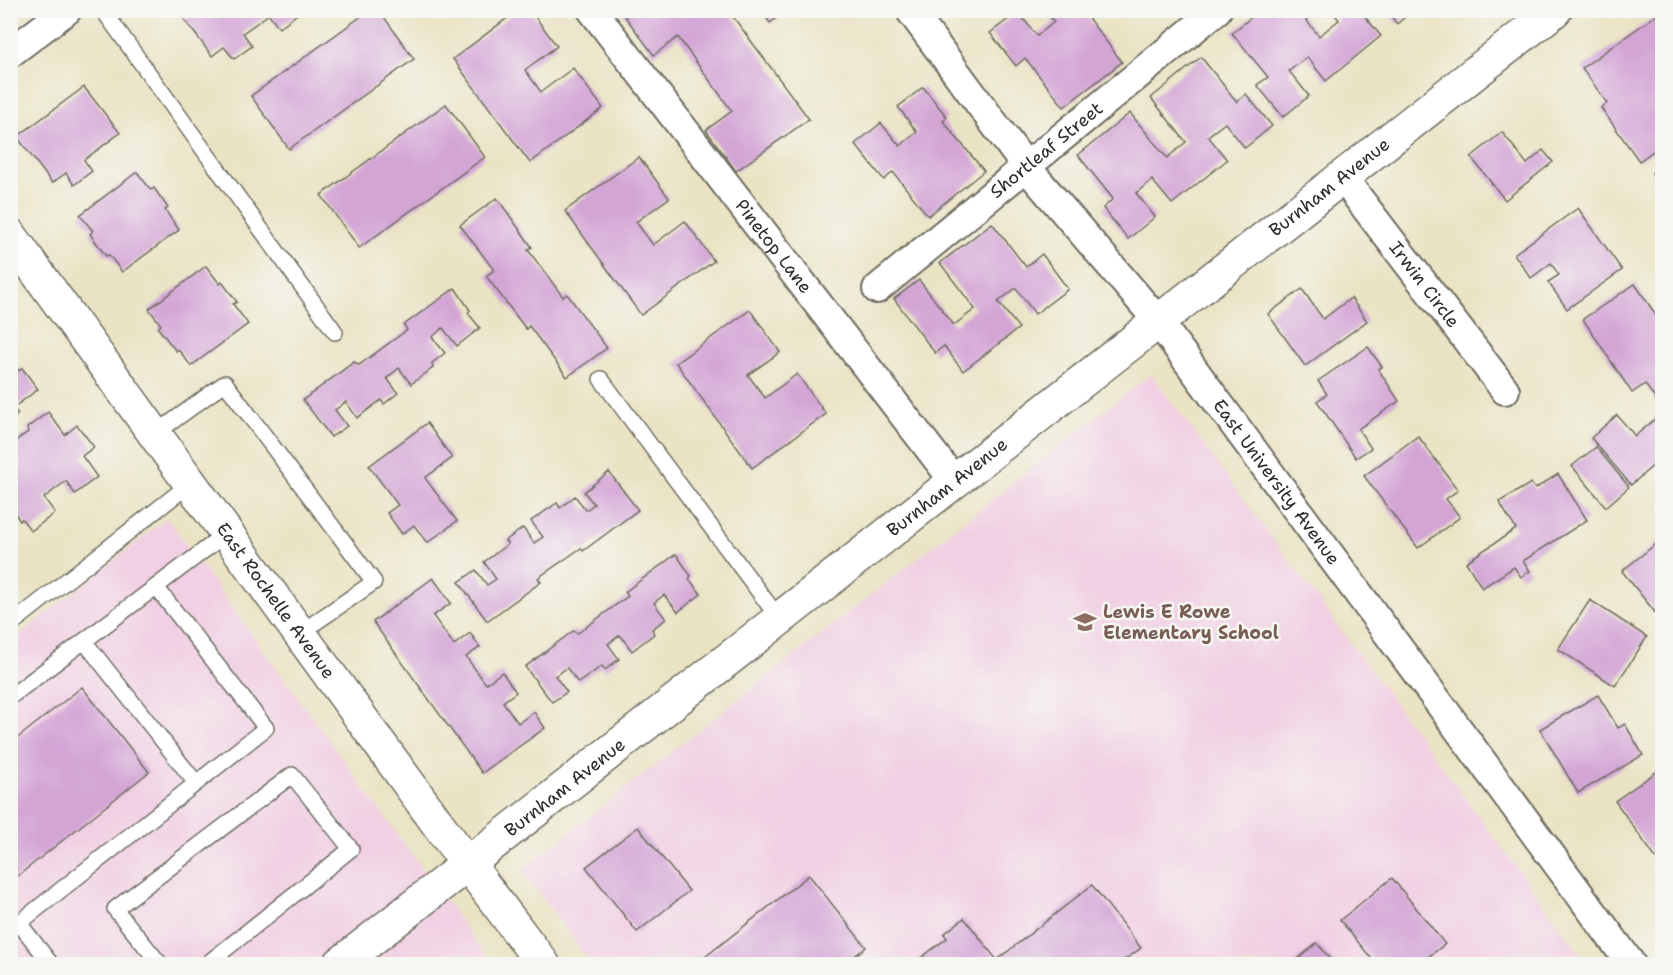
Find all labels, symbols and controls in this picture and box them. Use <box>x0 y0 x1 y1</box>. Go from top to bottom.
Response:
street label: Shortleaf Street <box>985 97 1108 204</box>
street label: Burnham Avenue <box>1264 132 1395 242</box>
street label: Pinetop Lane <box>730 194 818 298</box>
street label: Irwin Circle <box>1384 236 1465 333</box>
street label: East University Avenue <box>1207 394 1346 570</box>
street label: Burnham Avenue <box>882 432 1012 542</box>
street label: East Rochelle Avenue <box>211 518 341 684</box>
place label: Lewis E Rowe Elementary School <box>1103 600 1279 645</box>
school or university icon: Lewis E Rowe Elementary School <box>1072 609 1098 635</box>
street label: Burnham Avenue <box>500 733 630 842</box>

